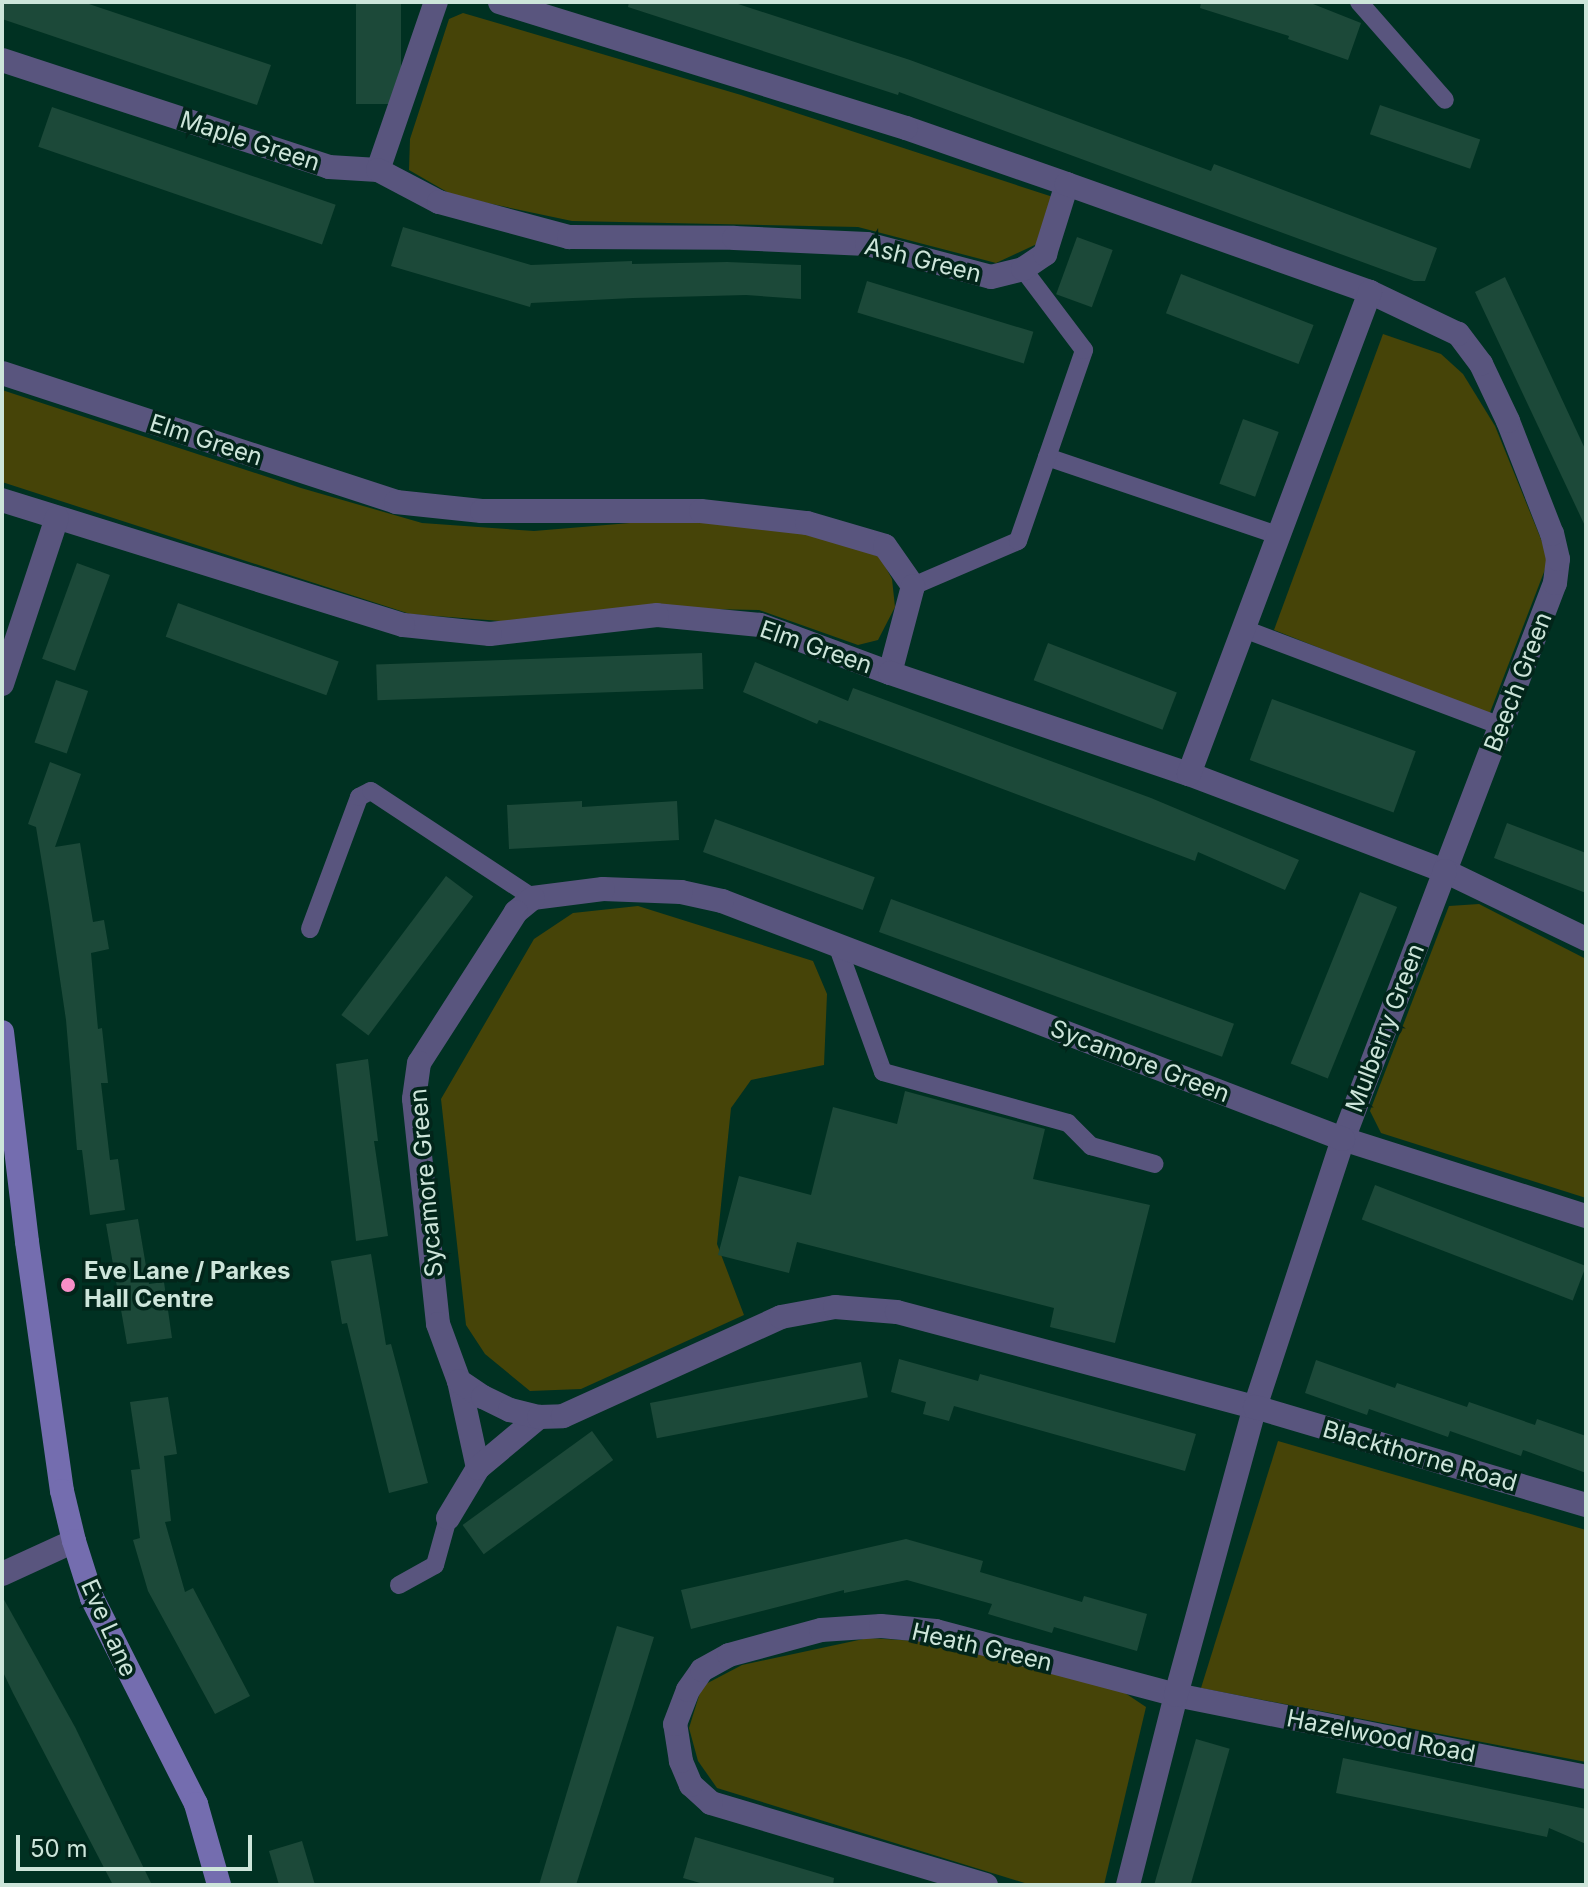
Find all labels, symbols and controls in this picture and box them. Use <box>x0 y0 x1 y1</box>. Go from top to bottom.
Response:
street label: Maple Green <box>177 105 323 177</box>
street label: Ash Green <box>862 232 984 288</box>
street label: Elm Green <box>146 408 266 472</box>
street label: Beech Green <box>1478 608 1558 756</box>
street label: Elm Green <box>756 614 876 680</box>
street label: Mulberry Green <box>1340 940 1430 1116</box>
street label: Sycamore Green <box>1046 1014 1234 1108</box>
street label: Sycamore Green <box>403 1087 449 1279</box>
place label: Eve Lane / Parkes Hall Centre <box>84 1257 290 1313</box>
marker: Eve Lane / Parkes Hall Centre <box>59 1276 77 1294</box>
street label: Blackthorne Road <box>1320 1415 1520 1497</box>
street label: Eve Lane <box>75 1575 143 1681</box>
street label: Heath Green <box>909 1617 1055 1677</box>
street label: Hazelwood Road <box>1284 1704 1478 1768</box>
scale bar <box>20 1819 256 1869</box>
text: 50 m <box>30 1834 88 1863</box>

